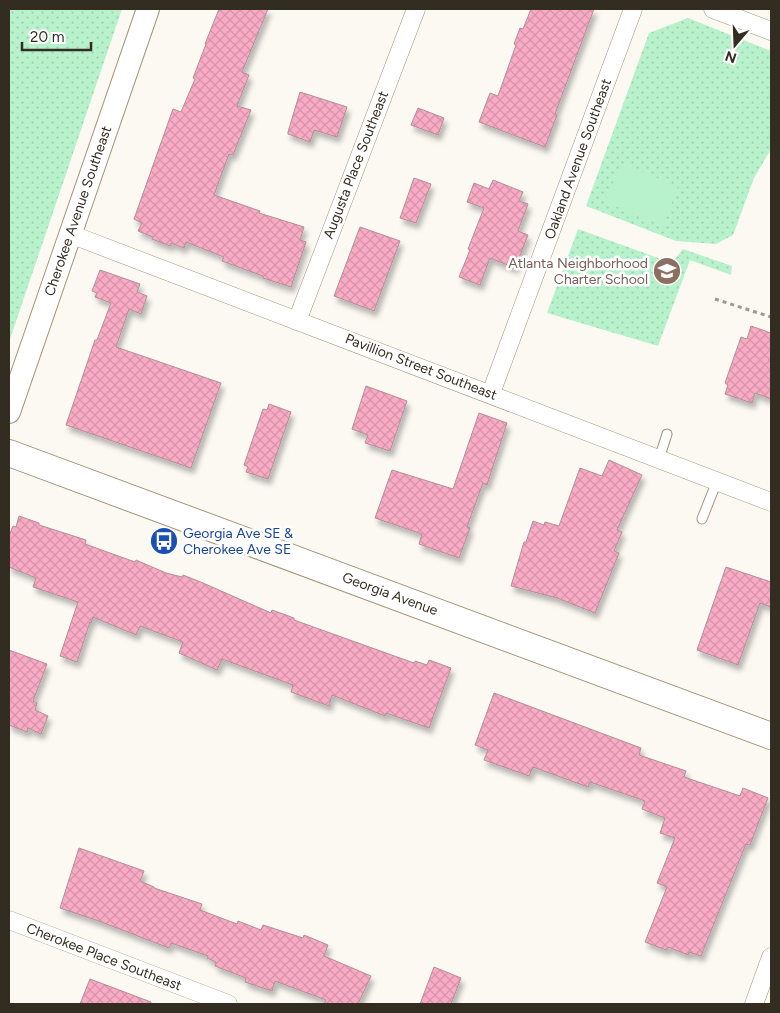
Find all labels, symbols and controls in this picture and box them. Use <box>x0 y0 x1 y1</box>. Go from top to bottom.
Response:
scale bar <box>22 20 91 52</box>
north arrow <box>710 20 760 70</box>
text: 20 m <box>30 28 64 46</box>
text: N <box>723 47 739 67</box>
street label: Oakland Avenue Southeast <box>541 76 615 242</box>
street label: Augusta Place Southeast <box>320 89 392 241</box>
street label: Cherokee Avenue Southeast <box>41 124 115 298</box>
place label: Atlanta Neighborhood Charter School <box>508 255 648 288</box>
school or university icon: Atlanta Neighborhood Charter School <box>652 256 682 286</box>
street label: Pavillion Street Southeast <box>343 330 499 404</box>
place label: Georgia Ave SE & Cherokee Ave SE <box>183 525 293 558</box>
bus stop icon: Georgia Ave SE & Cherokee Ave SE <box>149 526 179 556</box>
street label: Georgia Avenue <box>340 569 440 619</box>
street label: Cherokee Place Southeast <box>24 919 184 995</box>

